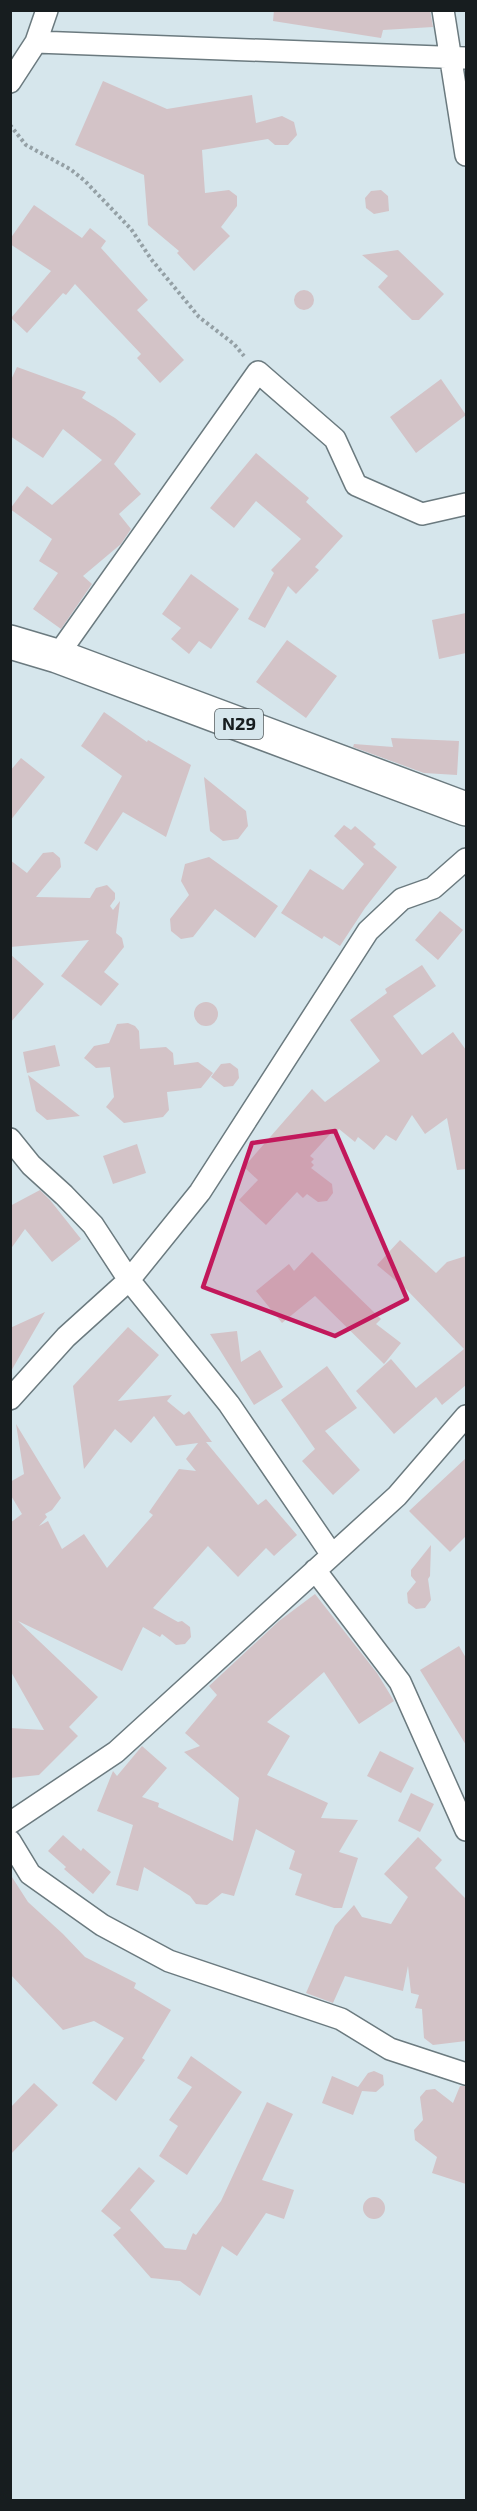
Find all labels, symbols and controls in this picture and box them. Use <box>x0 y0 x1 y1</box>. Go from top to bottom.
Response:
road number: N29 <box>215 709 263 739</box>

